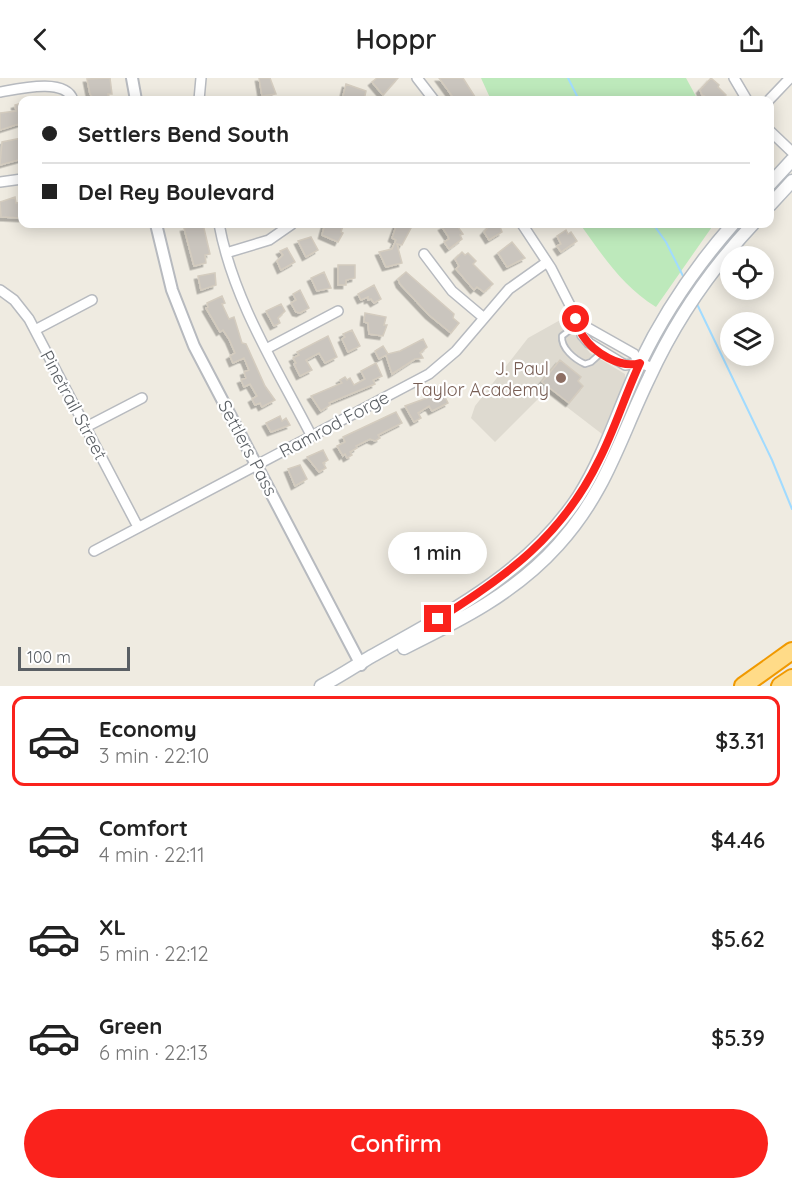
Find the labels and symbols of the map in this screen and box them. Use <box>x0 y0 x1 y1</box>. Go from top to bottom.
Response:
route start <box>562 305 589 332</box>
street label: Pinetrail Street <box>35 346 113 464</box>
place label: J. Paul Taylor Academy <box>413 357 549 401</box>
marker: J. Paul Taylor Academy <box>554 371 568 385</box>
street label: Ramrod Forge <box>275 385 393 463</box>
street label: Settlers Pass <box>213 396 283 500</box>
callout: 1 min <box>388 532 488 574</box>
route end <box>424 605 451 632</box>
scale bar <box>18 644 130 672</box>

